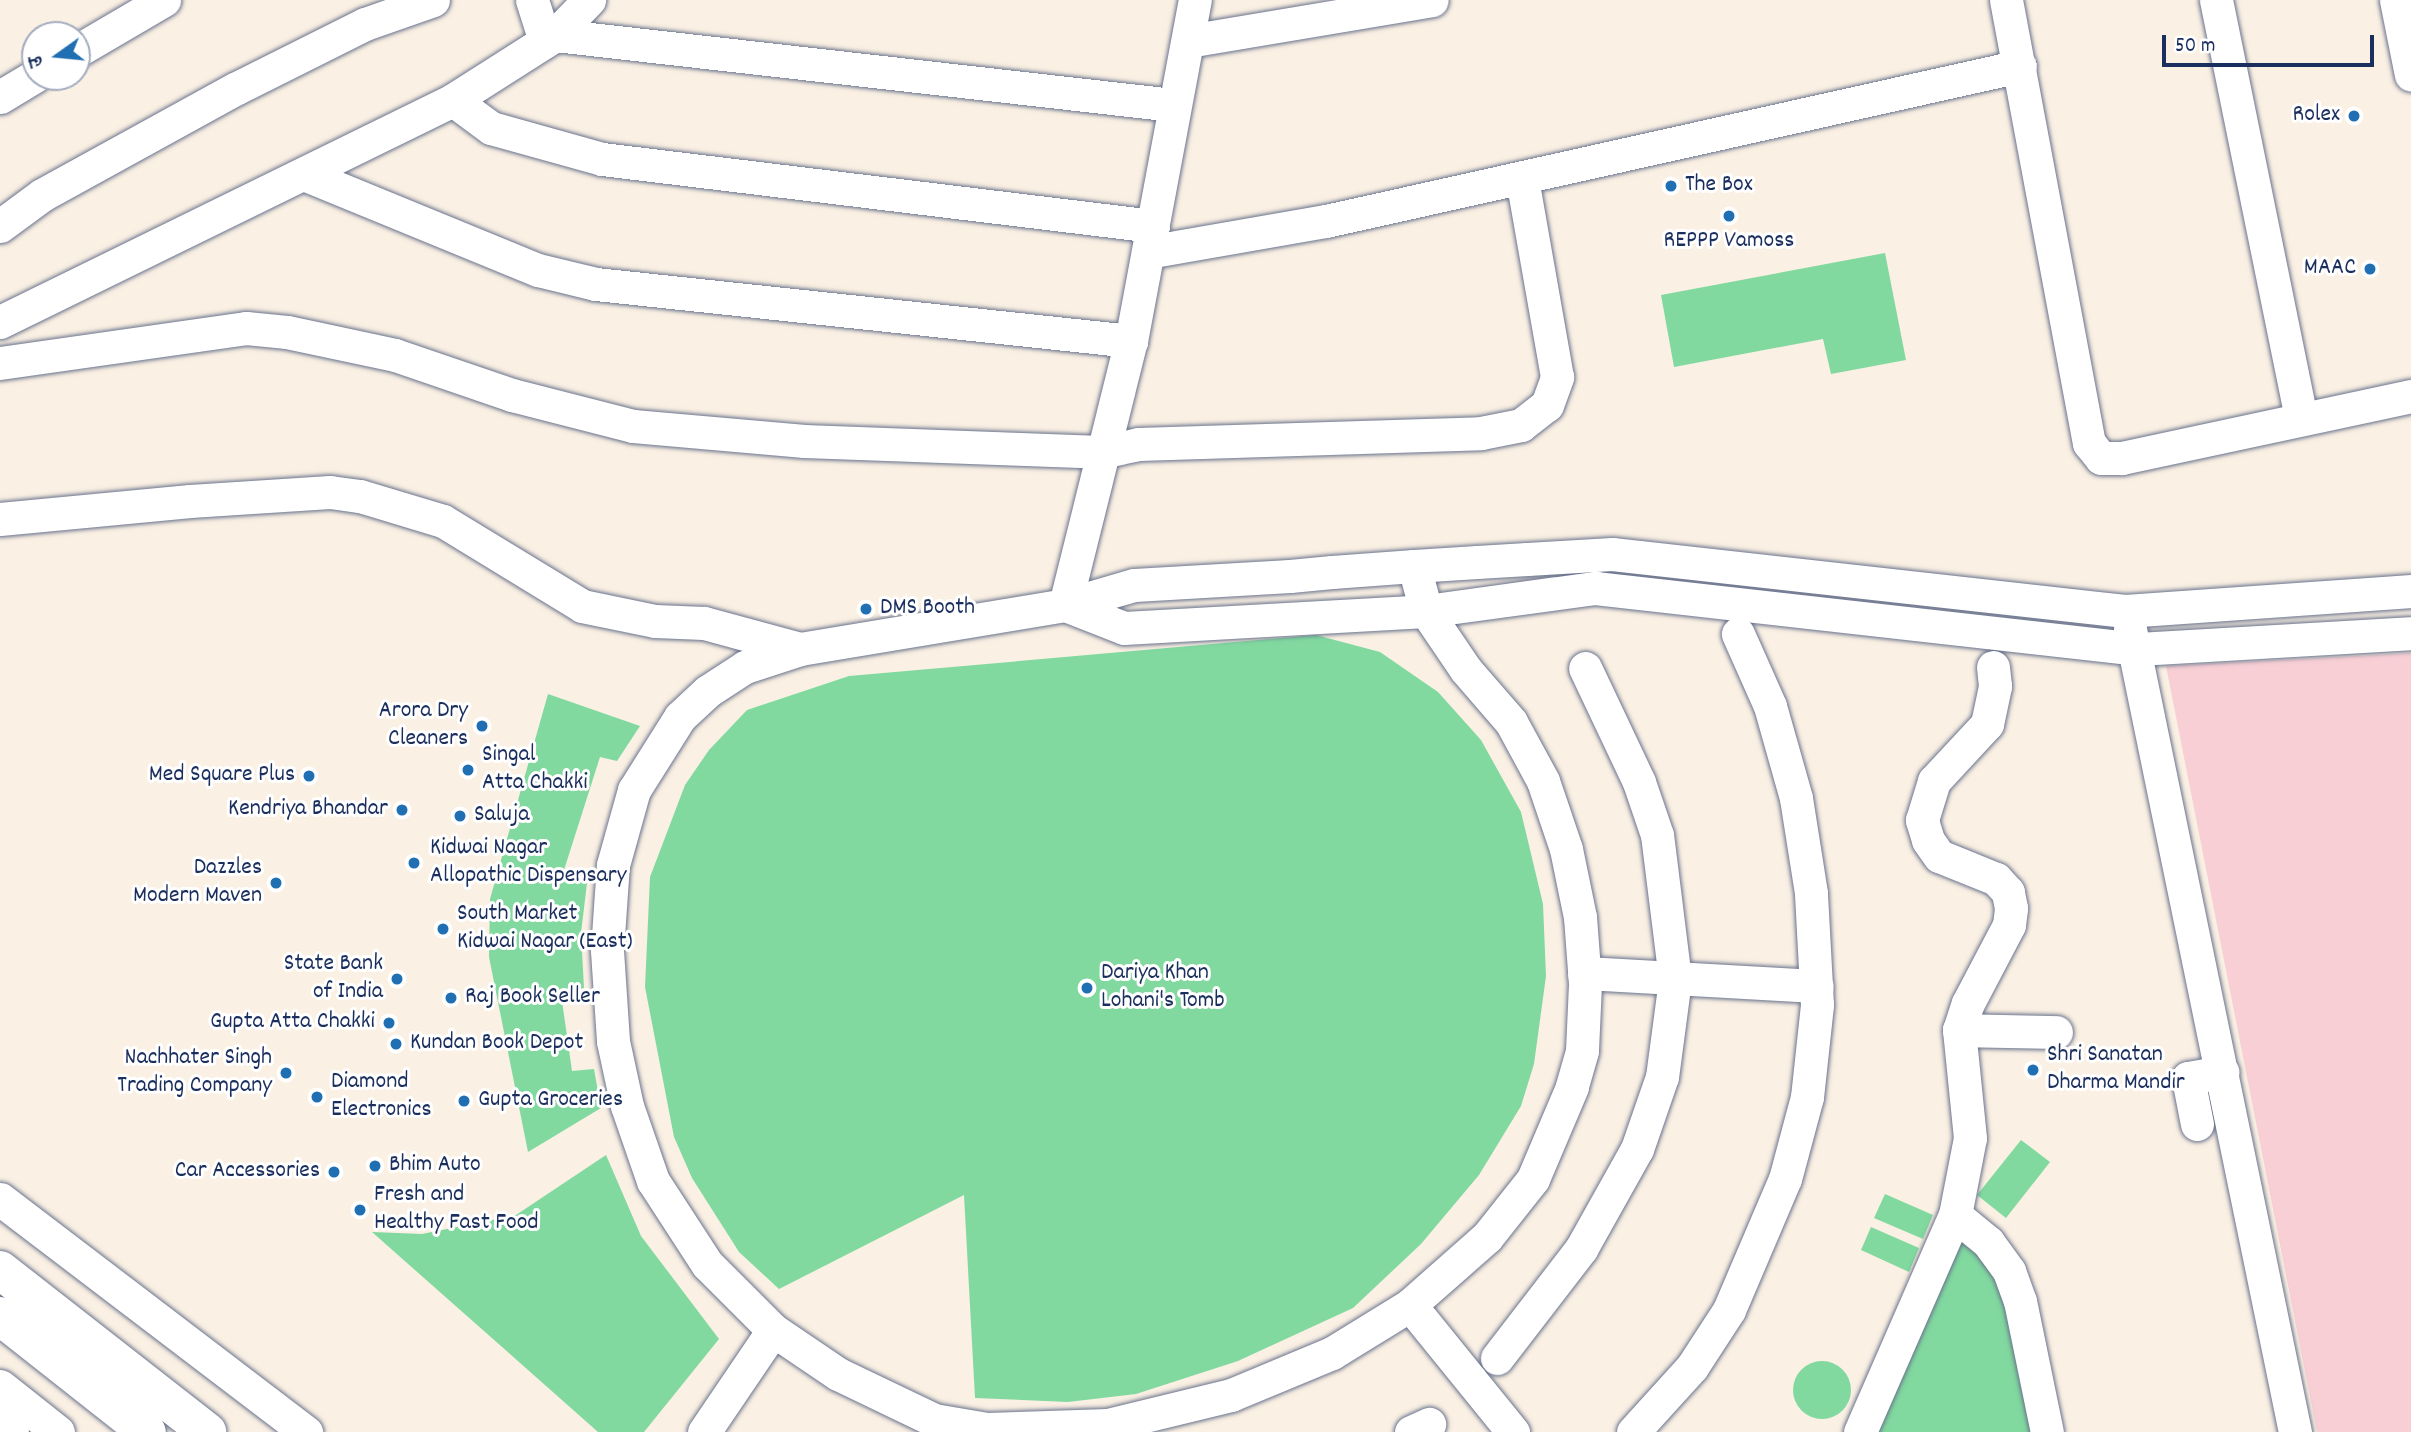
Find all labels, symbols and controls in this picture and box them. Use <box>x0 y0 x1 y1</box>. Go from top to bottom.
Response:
north arrow <box>21 21 91 91</box>
scale bar <box>2166 21 2378 65</box>
text: 50 m <box>2175 32 2215 62</box>
text: उ <box>23 52 52 70</box>
place label: Rolex <box>2292 102 2340 130</box>
marker: Rolex <box>2346 108 2362 124</box>
place label: The Box <box>1685 172 1753 200</box>
marker: The Box <box>1663 178 1679 194</box>
marker: REPPP Vamoss <box>1721 208 1737 224</box>
place label: REPPP Vamoss <box>1664 228 1794 256</box>
place label: MAAC <box>2304 255 2356 283</box>
marker: MAAC <box>2362 261 2378 277</box>
place label: DMS Booth <box>880 595 975 623</box>
marker: DMS Booth <box>858 601 874 617</box>
place label: Arora Dry Cleaners <box>379 698 468 754</box>
marker: Arora Dry Cleaners <box>474 718 490 734</box>
place label: Singal Atta Chakki <box>482 742 588 798</box>
place label: Med Square Plus <box>149 762 295 790</box>
marker: Singal Atta Chakki <box>460 762 476 778</box>
marker: Med Square Plus <box>301 768 317 784</box>
place label: Kendriya Bhandar <box>228 796 388 824</box>
marker: Kendriya Bhandar <box>394 802 410 818</box>
place label: Saluja <box>474 802 529 830</box>
marker: Saluja <box>452 808 468 824</box>
place label: Kidwai Nagar Allopathic Dispensary <box>430 835 626 891</box>
marker: Kidwai Nagar Allopathic Dispensary <box>404 853 424 873</box>
place label: Dazzles Modern Maven <box>133 855 262 911</box>
marker: Dazzles Modern Maven <box>268 875 284 891</box>
place label: South Market Kidwai Nagar (East) <box>457 901 633 957</box>
marker: South Market Kidwai Nagar (East) <box>435 921 451 937</box>
place label: State Bank of India <box>284 951 383 1007</box>
place label: Dariya Khan Lohani's Tomb <box>1101 960 1225 1016</box>
marker: State Bank of India <box>389 971 405 987</box>
marker: Dariya Khan Lohani's Tomb <box>1079 980 1095 996</box>
place label: Raj Book Seller <box>465 984 600 1012</box>
marker: Raj Book Seller <box>443 990 459 1006</box>
place label: Gupta Atta Chakki <box>210 1009 375 1037</box>
marker: Gupta Atta Chakki <box>381 1015 397 1031</box>
place label: Kundan Book Depot <box>410 1030 583 1058</box>
marker: Kundan Book Depot <box>388 1036 404 1052</box>
place label: Shri Sanatan Dharma Mandir <box>2047 1042 2185 1098</box>
place label: Nachhater Singh Trading Company <box>117 1045 272 1101</box>
marker: Shri Sanatan Dharma Mandir <box>2025 1062 2041 1078</box>
marker: Nachhater Singh Trading Company <box>278 1065 294 1081</box>
place label: Diamond Electronics <box>331 1069 431 1125</box>
place label: Gupta Groceries <box>478 1087 623 1115</box>
marker: Diamond Electronics <box>309 1089 325 1105</box>
marker: Gupta Groceries <box>456 1093 472 1109</box>
place label: Bhim Auto <box>389 1152 481 1180</box>
place label: Car Accessories <box>175 1158 320 1186</box>
marker: Bhim Auto <box>367 1158 383 1174</box>
marker: Car Accessories <box>326 1164 342 1180</box>
place label: Fresh and Healthy Fast Food <box>374 1182 539 1238</box>
marker: Fresh and Healthy Fast Food <box>352 1202 368 1218</box>

